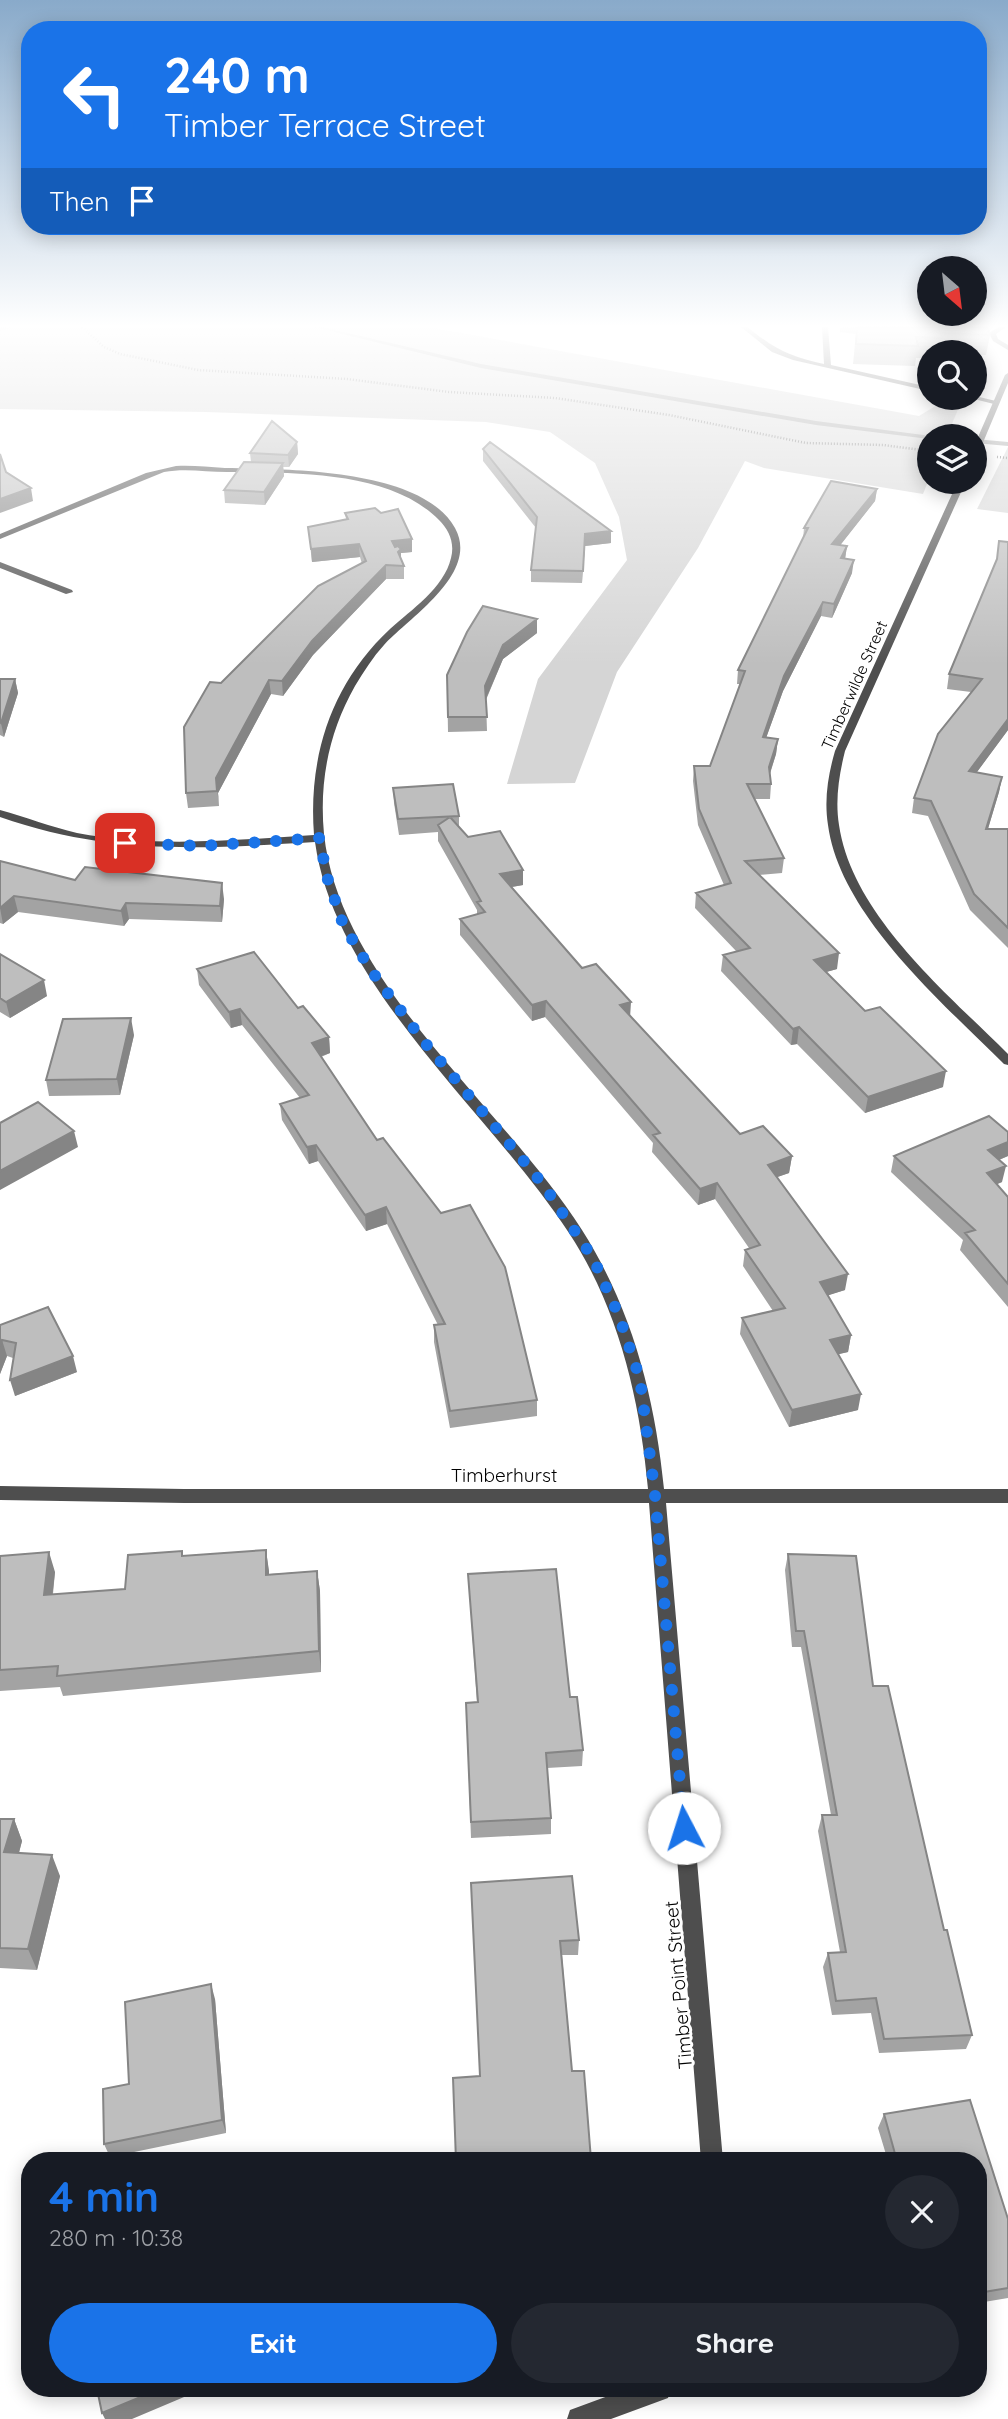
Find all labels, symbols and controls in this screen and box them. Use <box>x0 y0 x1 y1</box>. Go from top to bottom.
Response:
text: 240 m <box>164 44 310 105</box>
icon: left <box>49 49 140 140</box>
text: Timber Terrace Street <box>164 105 486 145</box>
icon: arrive <box>123 182 161 220</box>
text: Then <box>49 185 109 218</box>
north arrow <box>917 256 987 326</box>
map controls <box>917 256 987 494</box>
button: search <box>917 340 987 410</box>
button: layers <box>917 424 987 494</box>
street label: Timberwilde Street <box>817 617 891 753</box>
pin <box>95 813 155 873</box>
icon: arrive <box>106 824 144 862</box>
street label: Timberhurst <box>451 1463 557 1487</box>
position arrow <box>647 1791 721 1865</box>
street label: Timber Point Street <box>659 1900 697 2070</box>
text: 4 min <box>49 2170 159 2223</box>
button: close <box>885 2175 959 2249</box>
text: 280 m · 10:38 <box>49 2223 183 2252</box>
button: Exit <box>49 2303 497 2383</box>
button: Share <box>511 2303 959 2383</box>

